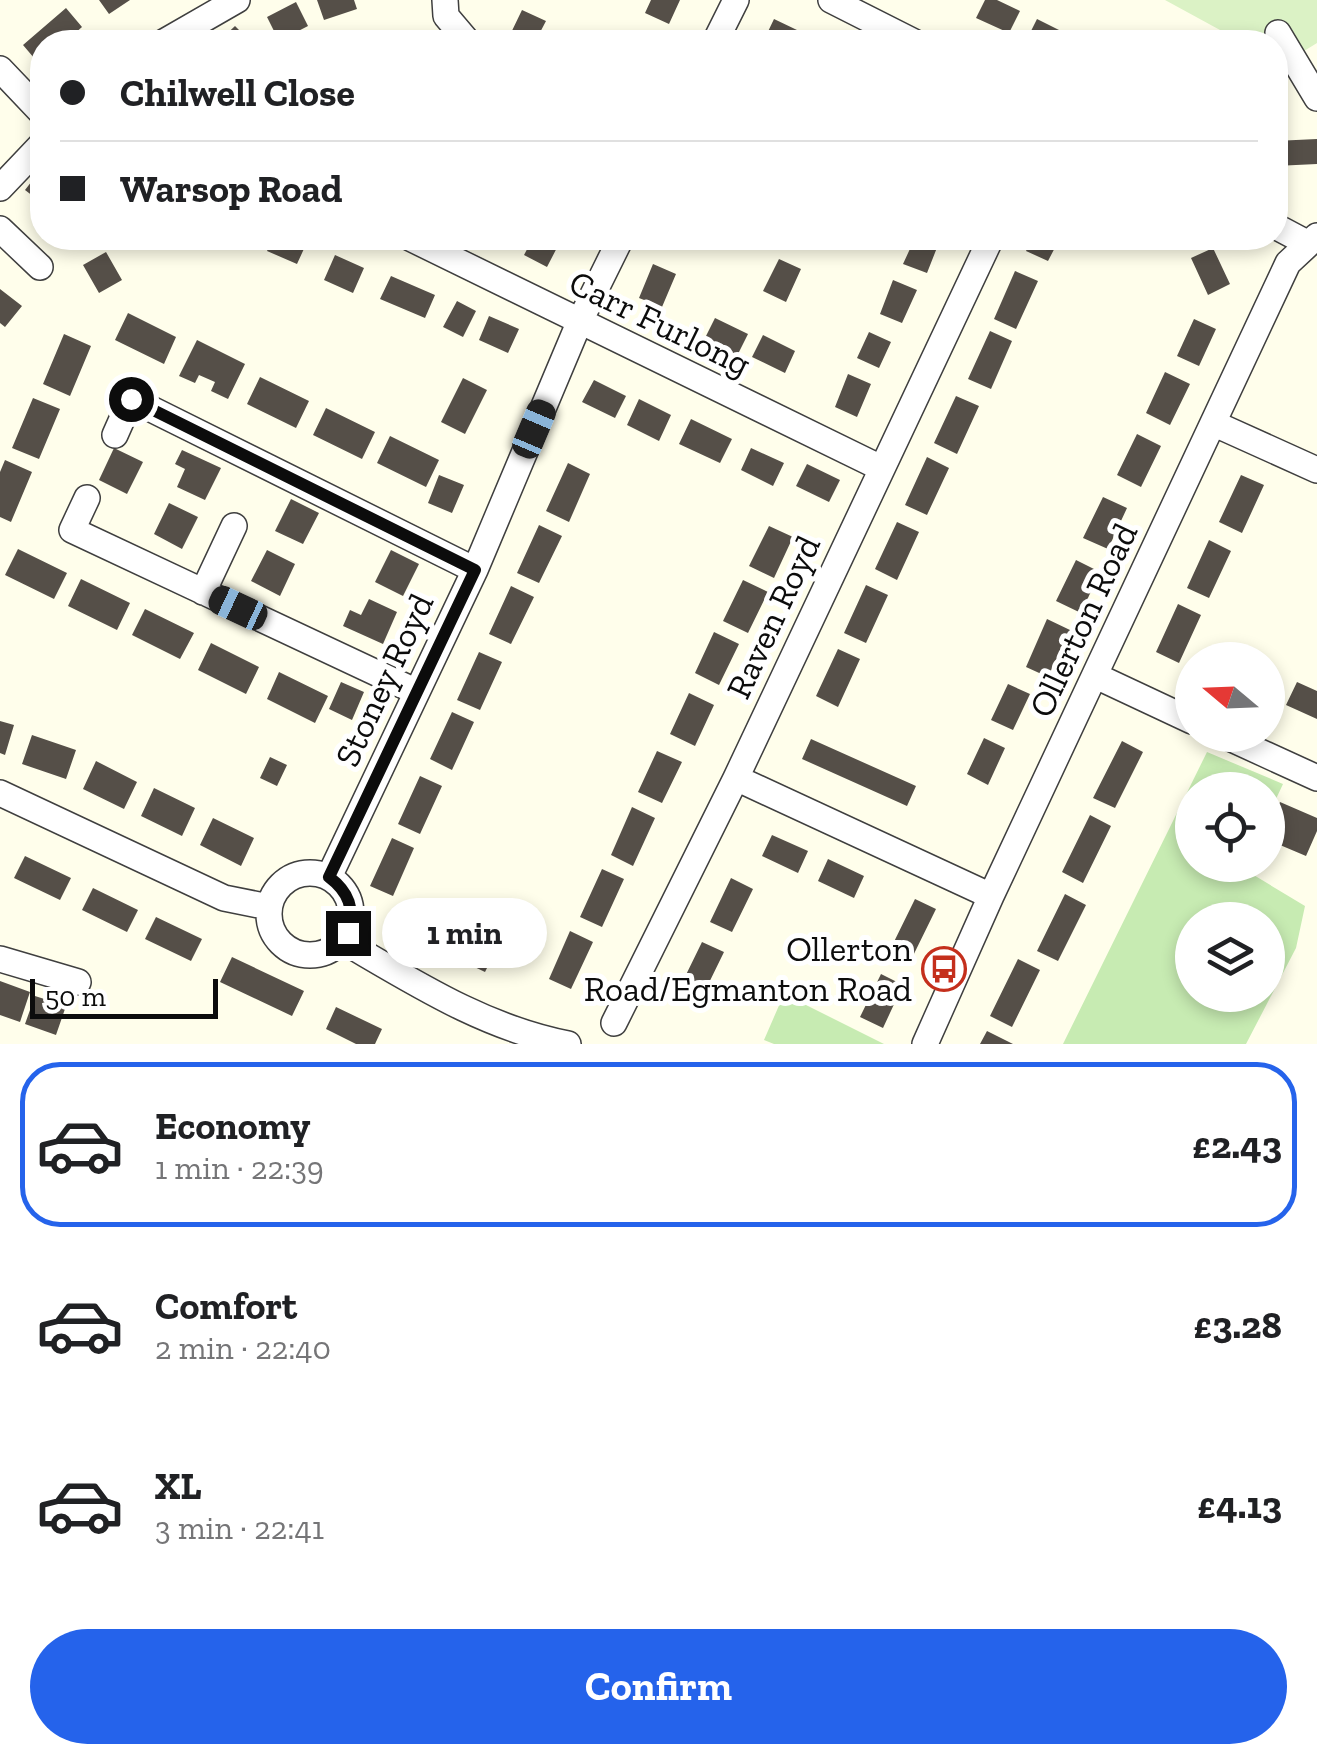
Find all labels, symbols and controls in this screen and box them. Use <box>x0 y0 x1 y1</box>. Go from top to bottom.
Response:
text: Chilwell Close <box>120 70 355 116</box>
text: Warsop Road <box>120 166 342 212</box>
street label: Carr Furlong <box>563 261 757 385</box>
route start <box>109 377 154 422</box>
car <box>508 396 560 462</box>
street label: Ollerton Road <box>1020 516 1146 724</box>
street label: Raven Royd <box>717 529 829 705</box>
car <box>204 582 272 634</box>
street label: Stoney Royd <box>326 587 442 773</box>
north arrow <box>1175 642 1285 752</box>
map controls <box>1175 642 1285 1012</box>
button: locate <box>1175 772 1285 882</box>
callout: 1 min <box>383 898 548 968</box>
button: layers <box>1175 902 1285 1012</box>
route end <box>326 911 371 956</box>
text: 1 min <box>427 914 502 952</box>
place label: Ollerton Road/Egmanton Road <box>584 928 912 1010</box>
bus stop icon: Ollerton Road/Egmanton Road <box>921 946 967 992</box>
scale bar <box>30 974 218 1018</box>
text: 50 m <box>45 980 106 1013</box>
icon: car <box>35 1100 125 1190</box>
text: Economy <box>155 1103 310 1149</box>
text: £2.43 <box>1192 1122 1282 1168</box>
text: 1 min · 22:39 <box>155 1149 324 1187</box>
icon: car <box>35 1280 125 1370</box>
text: Comfort <box>155 1283 297 1329</box>
text: £3.28 <box>1193 1302 1282 1348</box>
text: 2 min · 22:40 <box>155 1329 331 1367</box>
icon: car <box>35 1460 125 1550</box>
text: XL <box>155 1463 202 1509</box>
text: £4.13 <box>1197 1482 1282 1528</box>
text: 3 min · 22:41 <box>155 1509 324 1547</box>
button: Confirm <box>30 1629 1287 1744</box>

